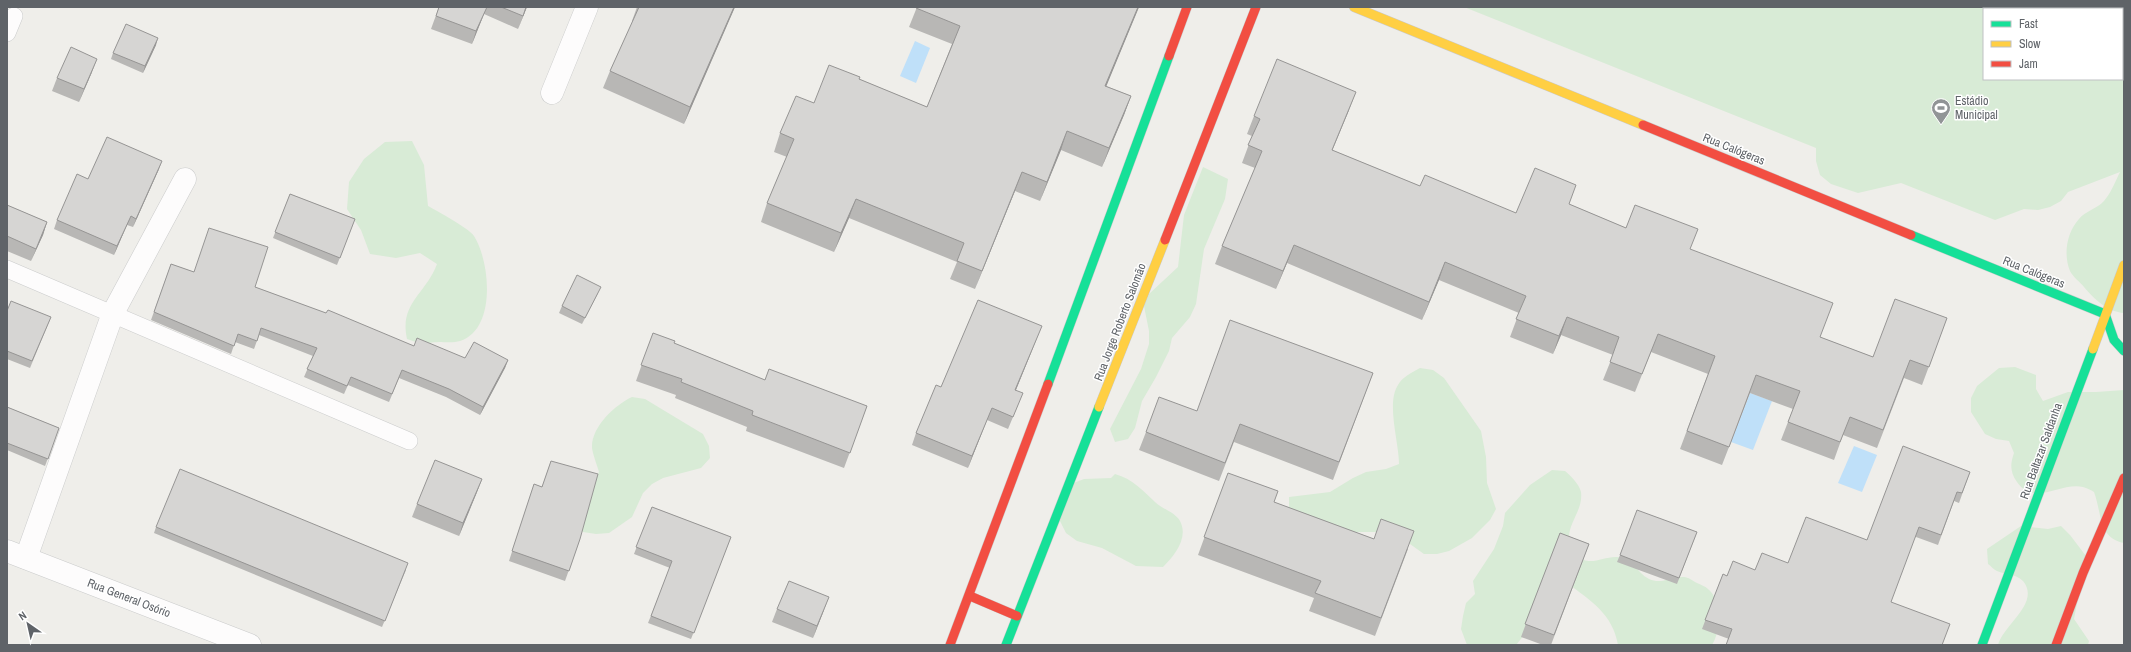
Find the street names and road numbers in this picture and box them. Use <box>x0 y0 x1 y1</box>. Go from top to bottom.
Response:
street label: Rua Calógeras <box>1701 129 1767 169</box>
street label: Rua Calógeras <box>2001 252 2067 292</box>
street label: Rua Jorge Roberto Salomão <box>1090 261 1150 383</box>
street label: Rua Baltazar Saldanha <box>2016 400 2066 501</box>
street label: Rua General Osório <box>85 575 173 621</box>

